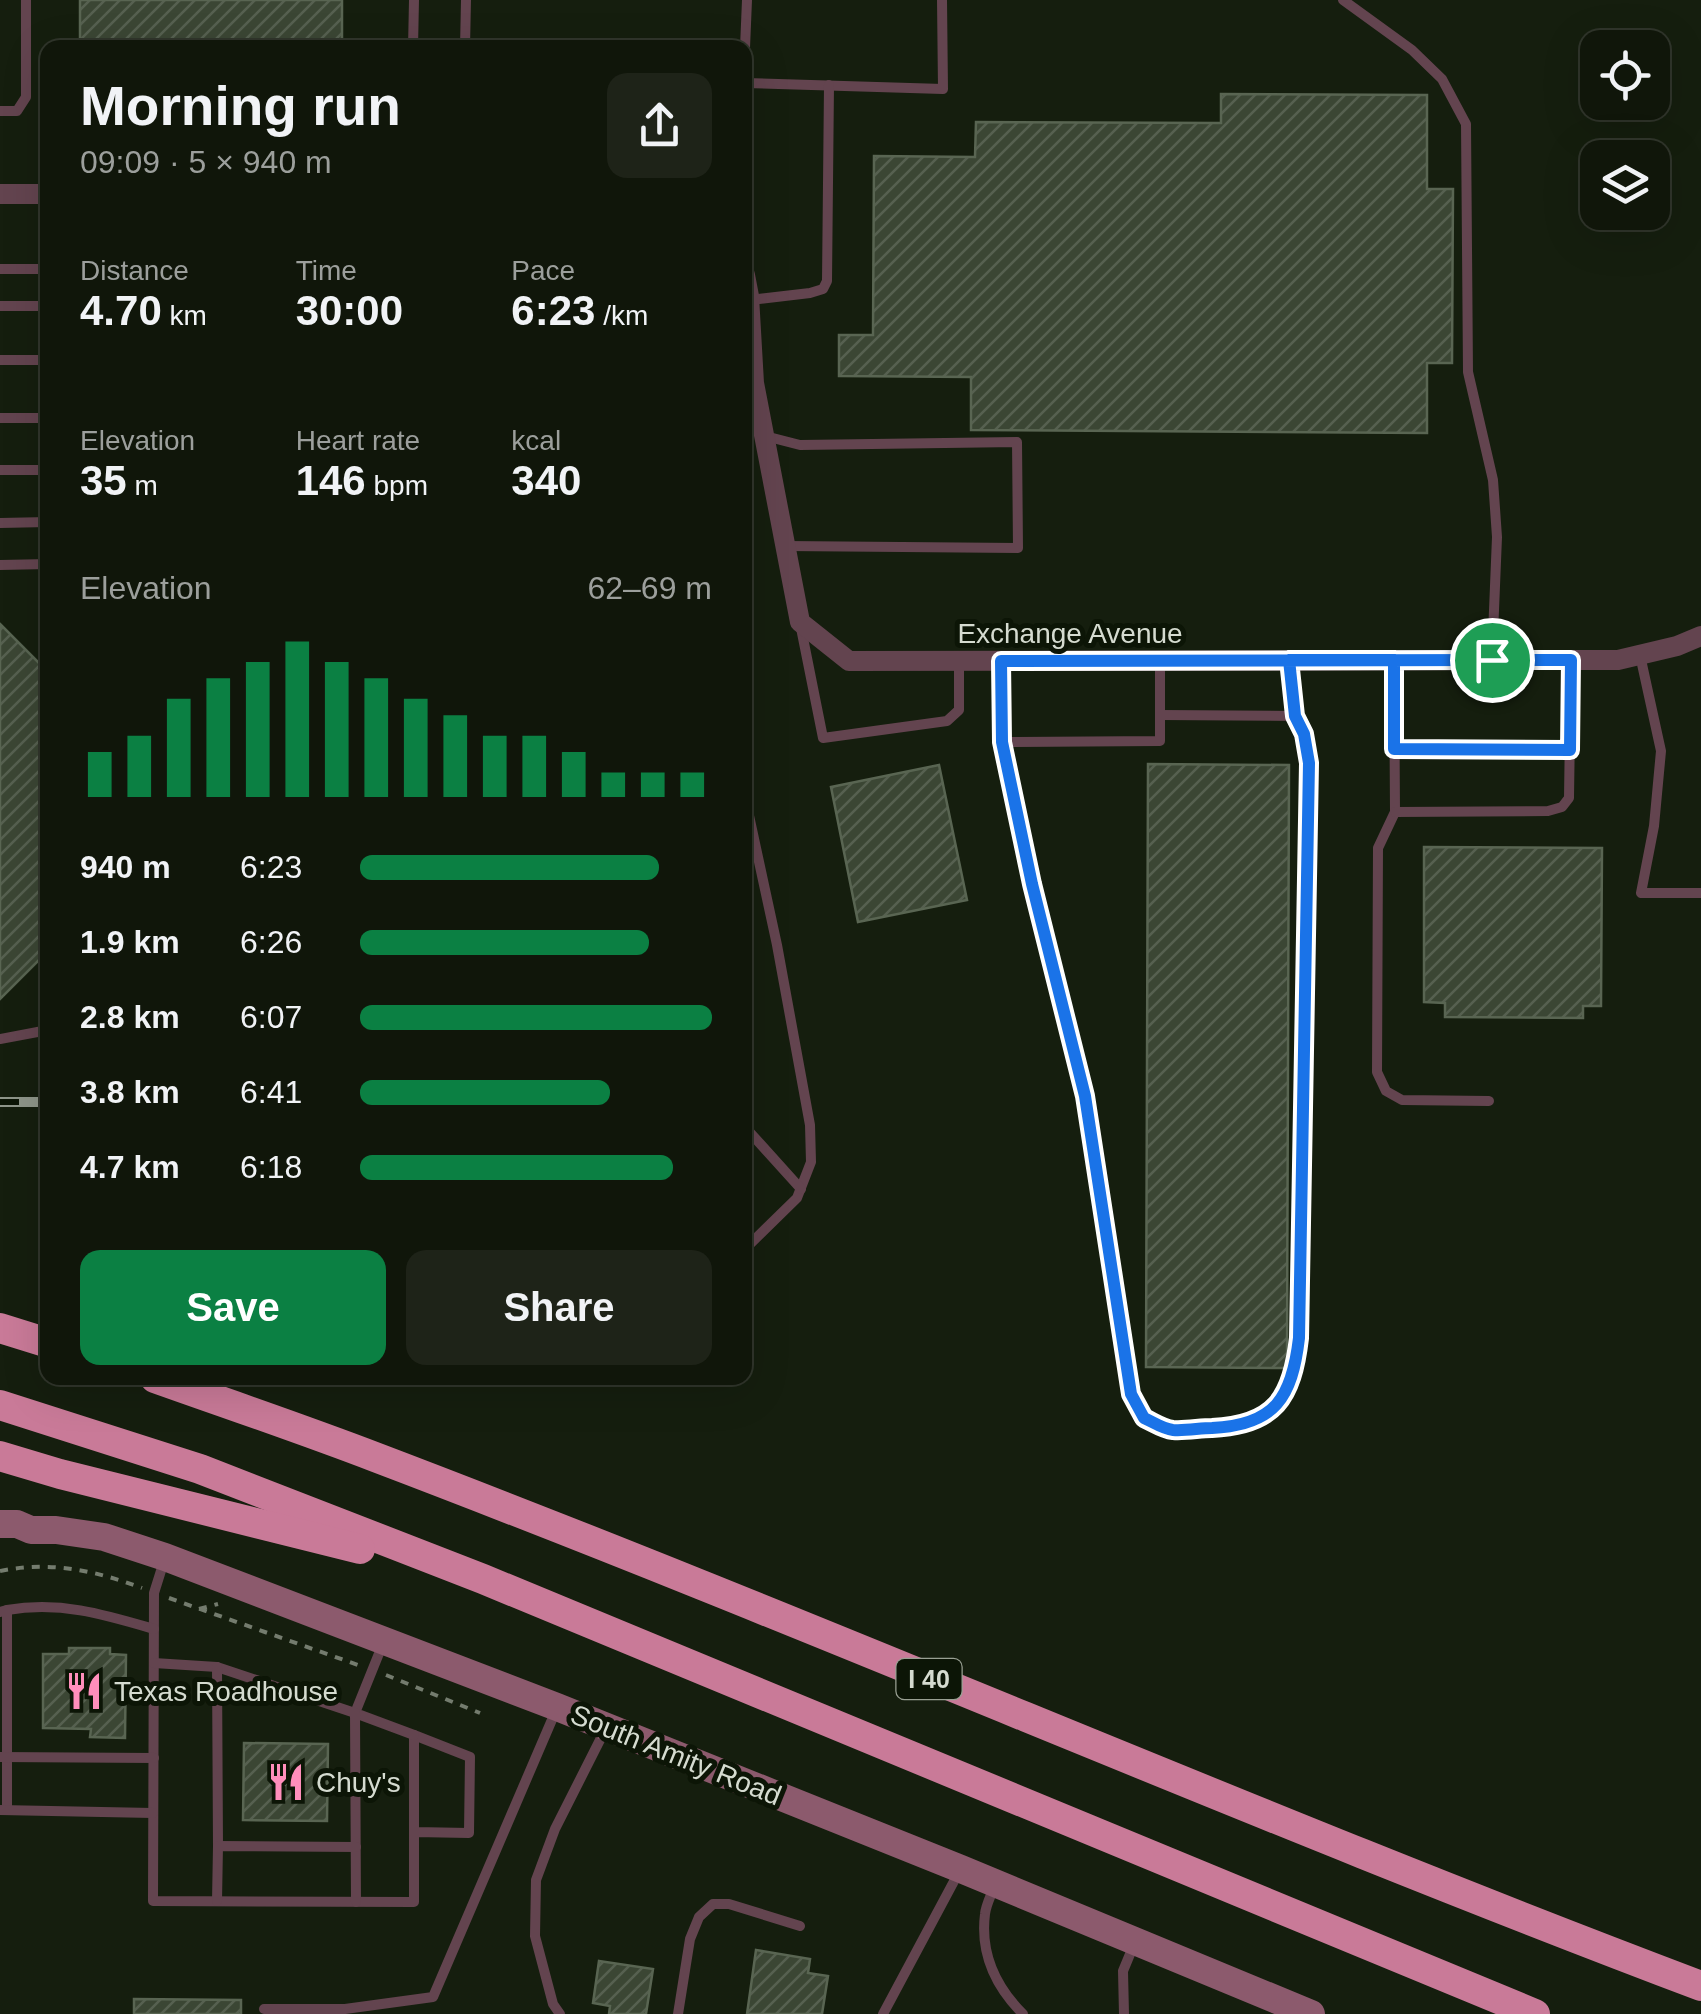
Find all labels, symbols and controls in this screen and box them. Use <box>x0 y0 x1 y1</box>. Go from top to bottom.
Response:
map controls <box>1580 30 1670 230</box>
button: locate <box>1580 30 1670 120</box>
button: share <box>607 73 712 178</box>
text: Morning run <box>80 75 401 137</box>
button: layers <box>1580 140 1670 230</box>
text: 09:09 · 5 × 940 m <box>80 144 332 180</box>
text: Distance <box>80 255 189 286</box>
text: Time <box>296 255 357 286</box>
text: Pace <box>511 255 575 286</box>
text: 4.70 <box>80 287 162 334</box>
text: 30:00 <box>296 287 403 334</box>
text: 6:23 <box>511 287 595 334</box>
text: km <box>162 300 207 331</box>
text: /km <box>595 300 648 331</box>
text: Elevation <box>80 425 195 456</box>
text: Heart rate <box>296 425 420 456</box>
text: kcal <box>511 425 561 456</box>
text: 35 <box>80 457 127 504</box>
text: 146 <box>296 457 366 504</box>
text: 340 <box>511 457 581 504</box>
text: m <box>127 470 158 501</box>
text: bpm <box>366 470 428 501</box>
text: Elevation <box>80 570 212 606</box>
text: 62–69 m <box>587 570 712 606</box>
street label: Exchange Avenue <box>957 618 1183 649</box>
pin <box>1450 618 1535 703</box>
icon: arrive <box>1465 633 1520 688</box>
text: 940 m <box>80 849 171 885</box>
text: 6:23 <box>240 849 302 885</box>
text: 1.9 km <box>80 924 180 960</box>
text: 6:26 <box>240 924 302 960</box>
text: 2.8 km <box>80 999 180 1035</box>
text: 6:07 <box>240 999 302 1035</box>
text: 3.8 km <box>80 1074 180 1110</box>
text: 6:41 <box>240 1074 302 1110</box>
text: 4.7 km <box>80 1149 180 1185</box>
text: 6:18 <box>240 1149 302 1185</box>
button: Save <box>80 1250 386 1365</box>
button: Share <box>406 1250 712 1365</box>
road number: I 40 <box>896 1659 962 1699</box>
restaurant icon: Texas Roadhouse <box>63 1670 105 1712</box>
place label: Texas Roadhouse <box>114 1676 338 1707</box>
street label: South Amity Road <box>566 1699 786 1811</box>
restaurant icon: Chuy's <box>265 1761 307 1803</box>
place label: Chuy's <box>316 1767 401 1798</box>

